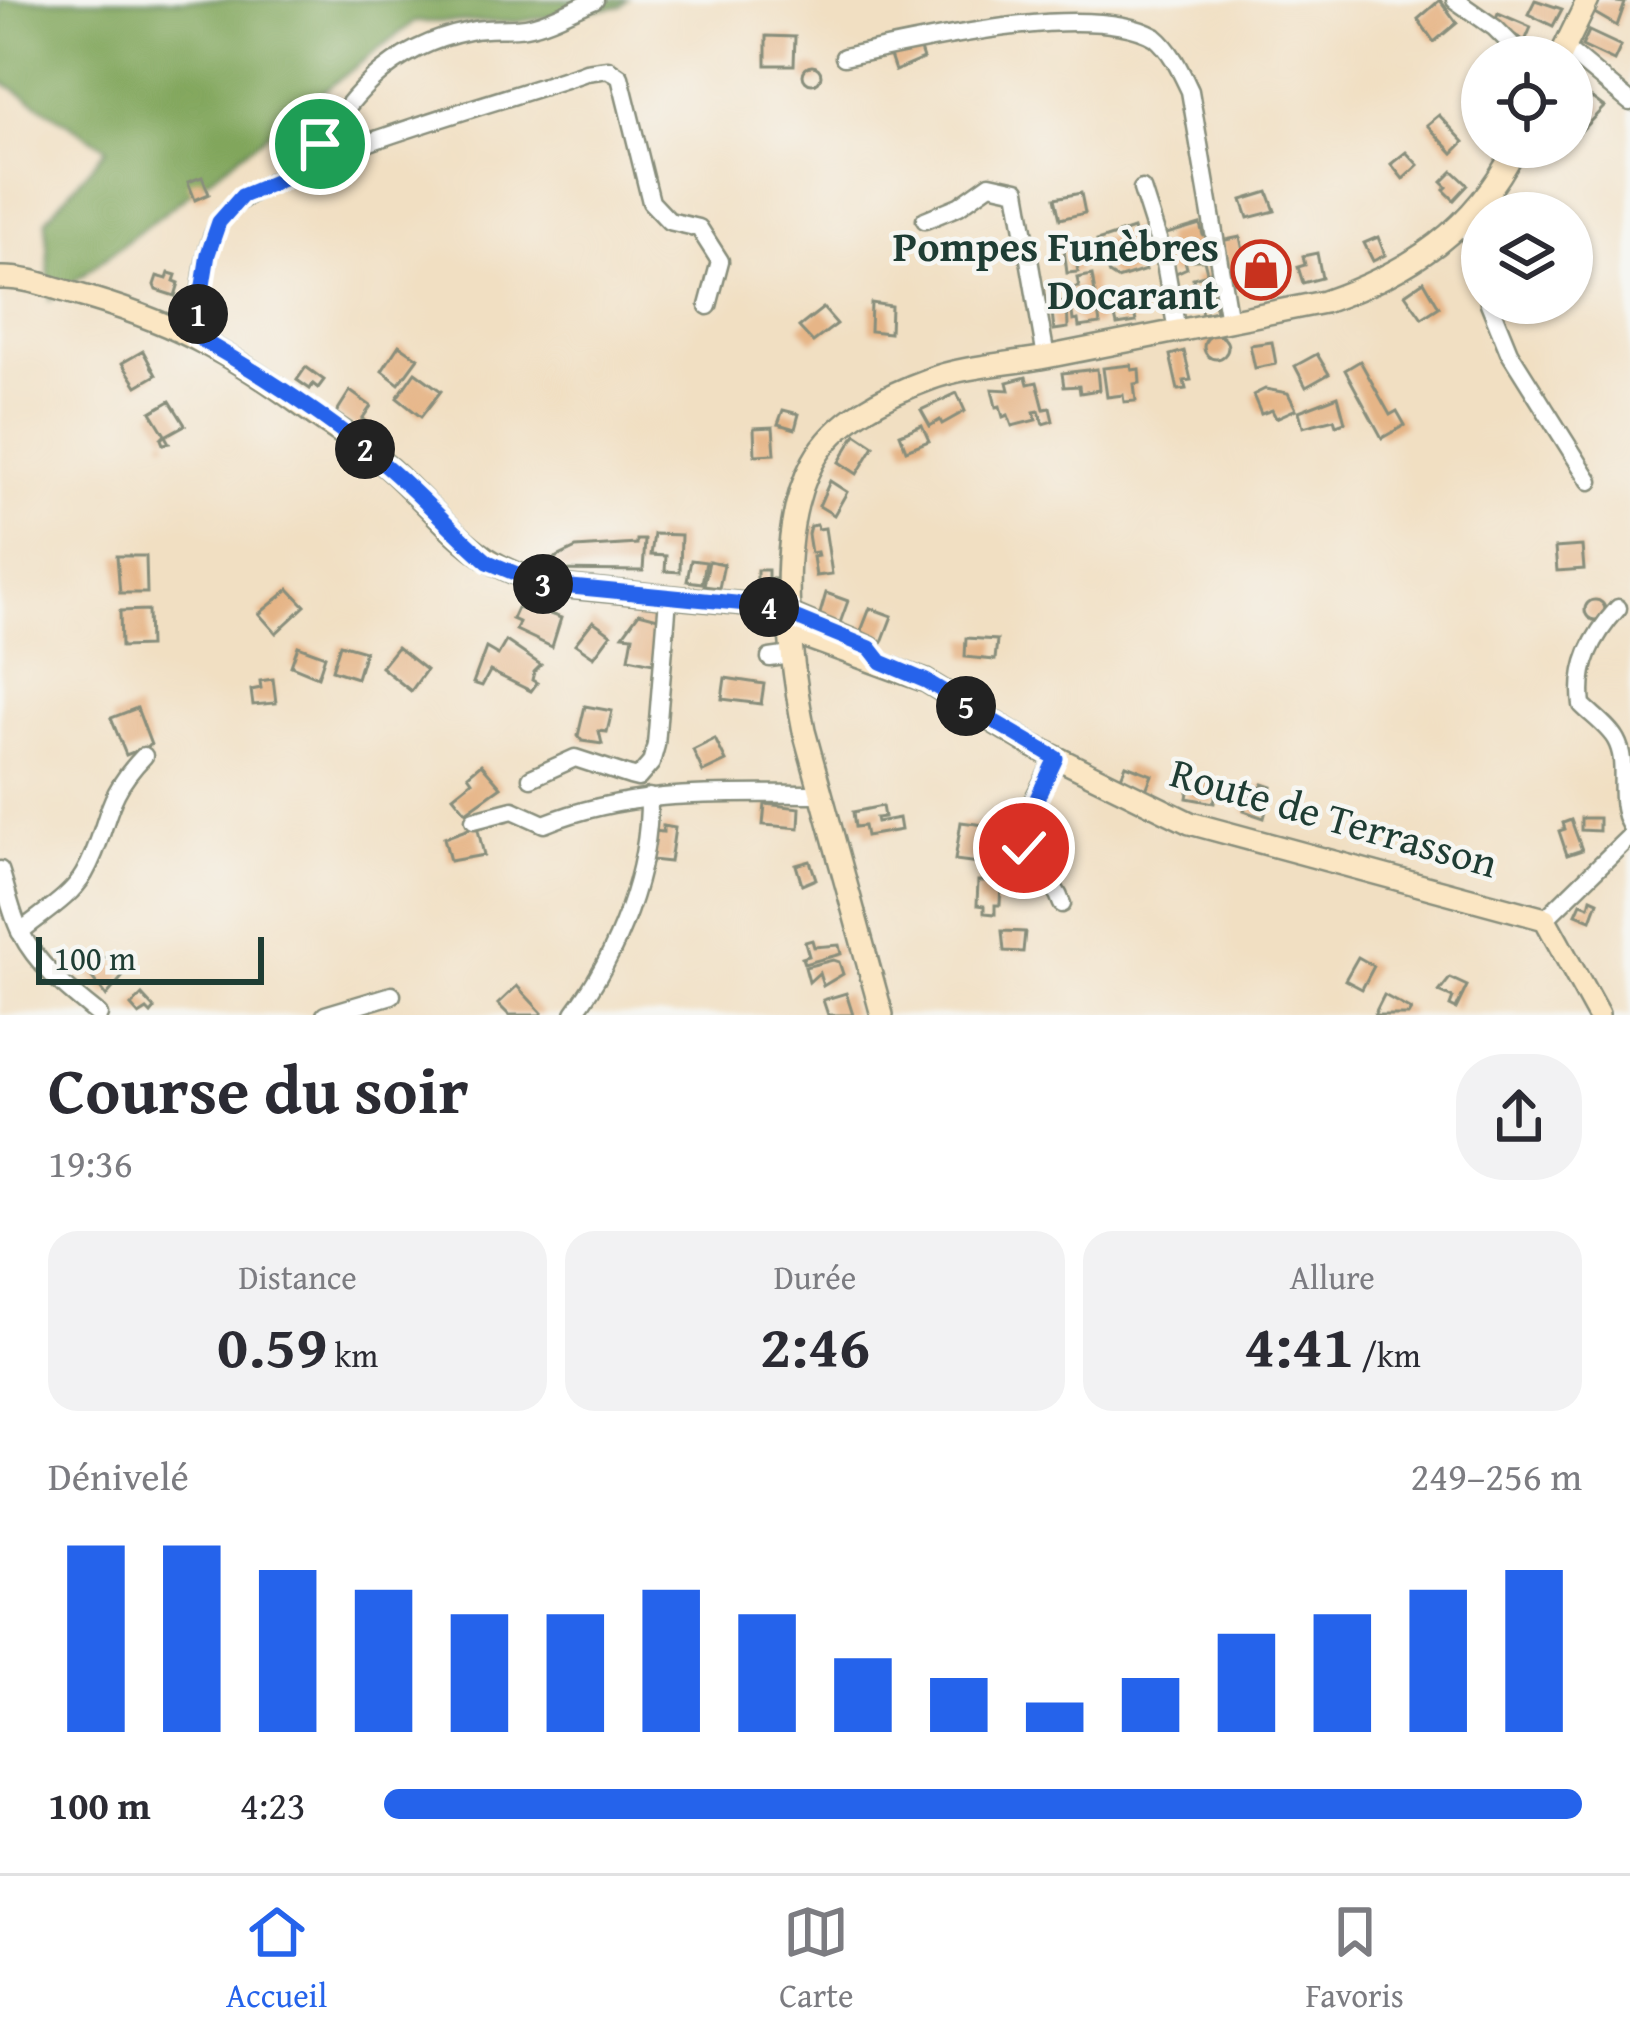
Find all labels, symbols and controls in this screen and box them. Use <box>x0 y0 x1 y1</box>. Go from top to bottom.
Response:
map controls <box>1461 36 1593 324</box>
button: locate <box>1461 36 1593 168</box>
pin <box>269 93 371 195</box>
icon: arrive <box>287 111 353 177</box>
button: layers <box>1461 192 1593 324</box>
place label: Pompes Funèbres Docarant <box>893 215 1219 324</box>
shop icon: Pompes Funèbres Docarant <box>1230 239 1292 301</box>
pin: 1 <box>168 284 228 344</box>
text: 1 <box>189 290 207 338</box>
pin: 2 <box>335 419 395 479</box>
text: 2 <box>356 425 374 473</box>
pin: 3 <box>513 554 573 614</box>
text: 3 <box>534 560 552 608</box>
pin: 4 <box>739 577 799 637</box>
text: 4 <box>760 583 778 631</box>
pin: 5 <box>936 676 996 736</box>
text: 5 <box>957 682 975 730</box>
street label: Route de Terrasson <box>1164 741 1505 892</box>
pin <box>973 797 1075 899</box>
icon: check <box>991 815 1057 881</box>
scale bar <box>36 931 264 984</box>
text: 100 m <box>54 934 136 982</box>
text: Course du soir <box>48 1040 469 1137</box>
button: share <box>1456 1054 1582 1180</box>
text: 19:36 <box>48 1134 133 1191</box>
text: Distance <box>239 1253 357 1301</box>
text: Durée <box>774 1253 856 1301</box>
text: Allure <box>1290 1253 1375 1301</box>
text: 0.59 <box>217 1301 327 1389</box>
text: 2:46 <box>760 1301 870 1389</box>
text: 4:41 <box>1244 1301 1354 1389</box>
text: km <box>327 1331 378 1379</box>
text: /km <box>1354 1331 1421 1379</box>
text: Dénivelé <box>48 1447 189 1504</box>
text: 249–256 m <box>1410 1447 1582 1504</box>
text: 100 m <box>48 1776 151 1833</box>
text: 4:23 <box>240 1776 306 1833</box>
tab: Accueil <box>226 1899 327 2019</box>
tab: Carte <box>779 1899 853 2019</box>
tab: Favoris <box>1305 1899 1404 2019</box>

